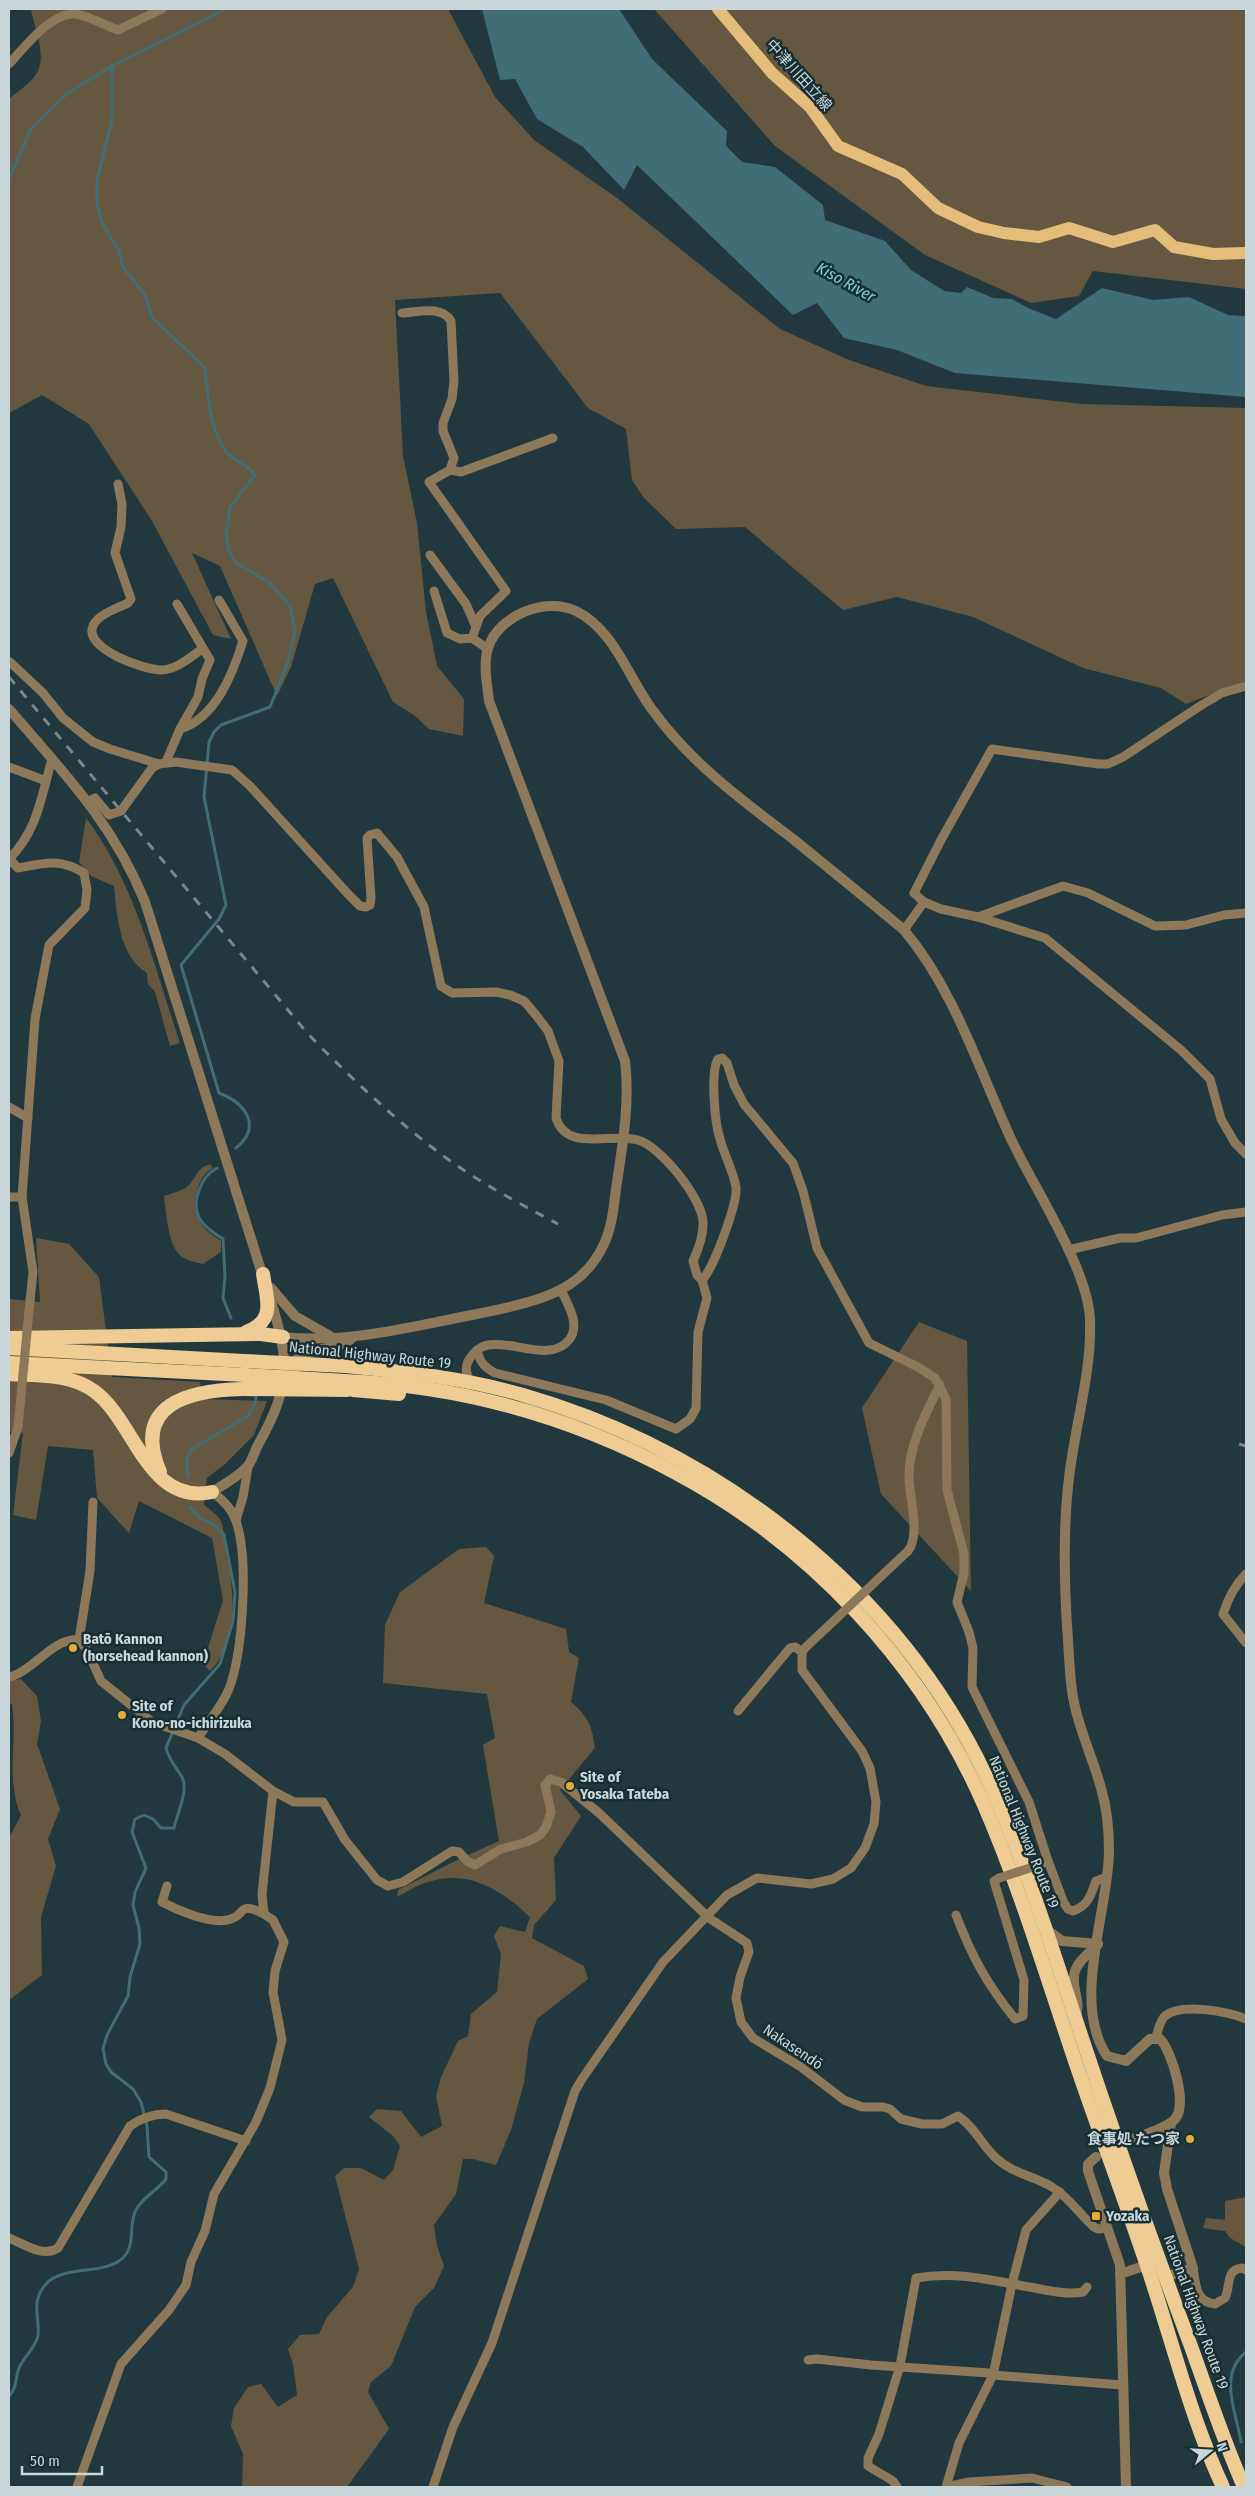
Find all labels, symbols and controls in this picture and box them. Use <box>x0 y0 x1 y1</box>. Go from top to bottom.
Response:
street label: 中津川田立線 <box>762 36 836 114</box>
water label: Kiso River <box>813 258 879 306</box>
street label: National Highway Route 19 <box>288 1338 452 1372</box>
place label: Batō Kannon (horsehead kannon) <box>83 1630 208 1665</box>
marker: Batō Kannon (horsehead kannon) <box>67 1642 79 1654</box>
place label: Site of Kono-no-ichirizuka <box>132 1697 252 1732</box>
marker: Site of Kono-no-ichirizuka <box>116 1709 128 1721</box>
street label: National Highway Route 19 <box>985 1753 1063 1911</box>
place label: Site of Yosaka Tateba <box>579 1768 670 1803</box>
marker: Site of Yosaka Tateba <box>564 1780 576 1792</box>
street label: Nakasendō <box>760 2020 826 2074</box>
place label: 食事処 たつ家 <box>1087 2130 1180 2148</box>
marker: 食事処 たつ家 <box>1184 2133 1196 2145</box>
place label: Yozaka <box>1105 2207 1150 2225</box>
marker: Yozaka <box>1090 2210 1102 2222</box>
street label: National Highway Route 19 <box>1160 2232 1232 2392</box>
north arrow <box>1185 2426 1235 2476</box>
text: N <box>1213 2441 1231 2454</box>
scale bar <box>22 2444 102 2476</box>
text: 50 m <box>30 2452 60 2470</box>

